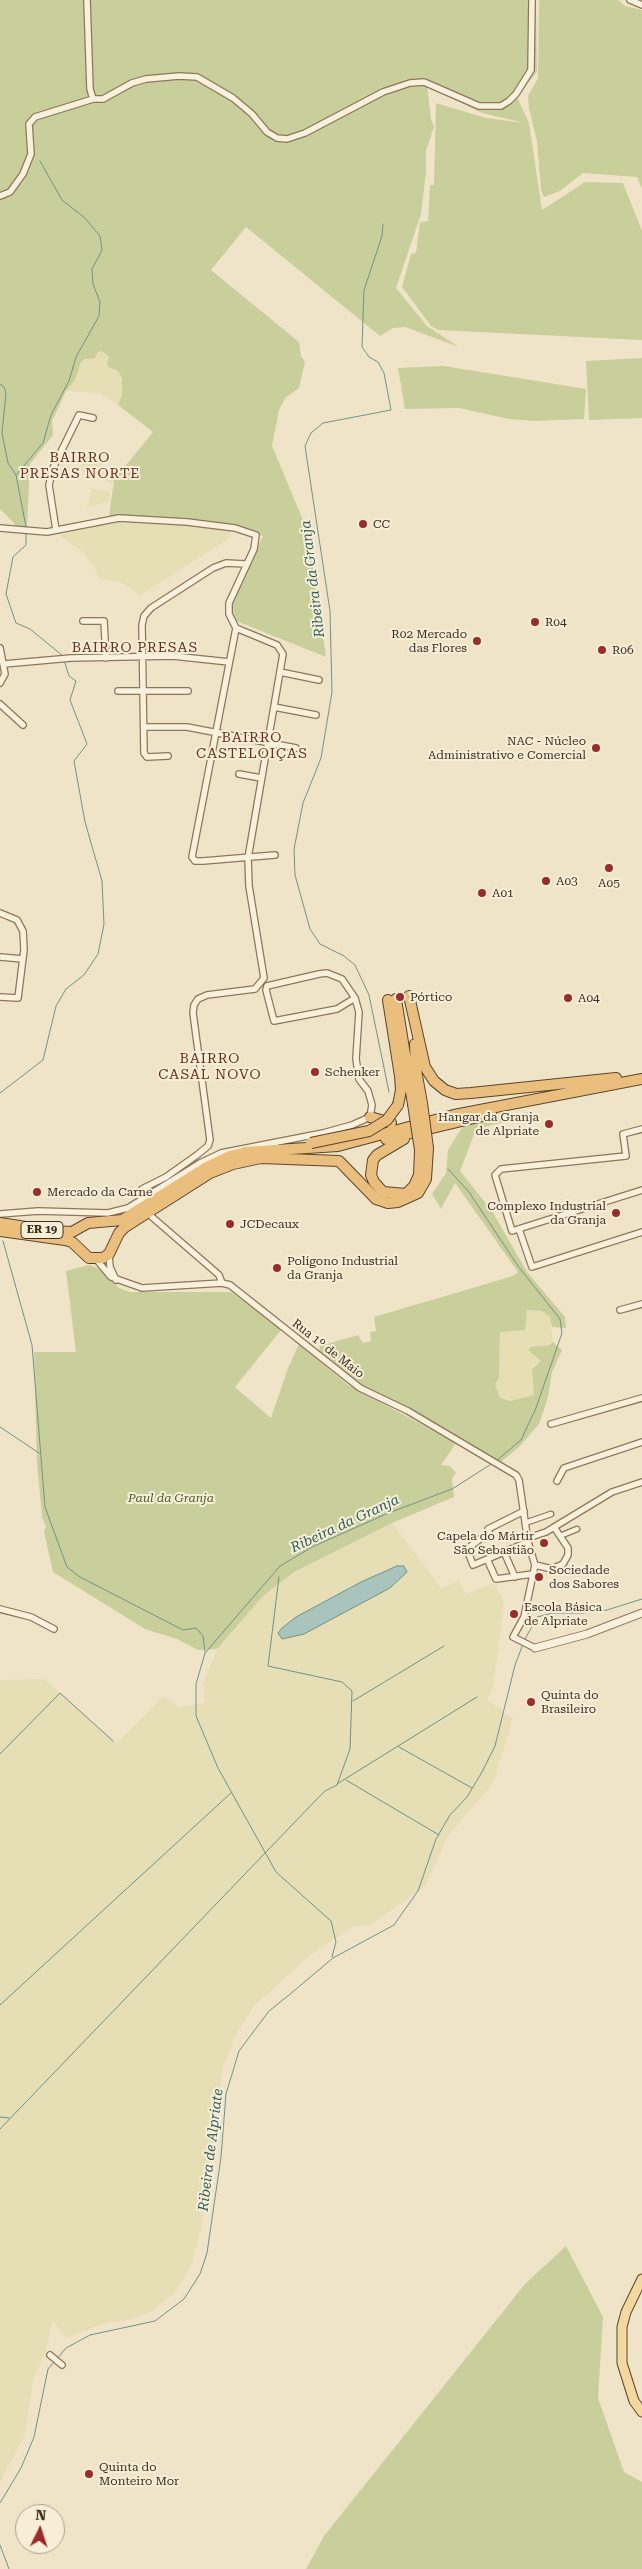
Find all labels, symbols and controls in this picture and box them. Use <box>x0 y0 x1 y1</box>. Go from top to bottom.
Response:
district label: BAIRRO PRESAS NORTE <box>18 450 142 482</box>
place label: CC <box>373 517 390 531</box>
marker: CC <box>357 518 369 530</box>
water label: Ribeira da Granja <box>297 519 329 639</box>
place label: R04 <box>545 615 567 629</box>
marker: R04 <box>529 616 541 628</box>
place label: R02 Mercado das Flores <box>391 627 467 655</box>
marker: R02 Mercado das Flores <box>471 635 483 647</box>
district label: BAIRRO PRESAS <box>70 640 200 656</box>
place label: R06 <box>612 643 634 657</box>
marker: R06 <box>596 644 608 656</box>
district label: BAIRRO CASTELOIÇAS <box>195 730 309 762</box>
place label: NAC - Núcleo Administrativo e Comercial <box>428 734 586 762</box>
marker: NAC - Núcleo Administrativo e Comercial <box>590 742 602 754</box>
marker: A05 <box>603 862 615 874</box>
place label: A03 <box>556 874 578 888</box>
marker: A03 <box>540 875 552 887</box>
place label: A05 <box>598 876 620 890</box>
place label: A01 <box>492 886 514 900</box>
marker: A01 <box>476 887 488 899</box>
place label: Pórtico <box>410 990 452 1004</box>
marker: Pórtico <box>394 991 406 1003</box>
place label: A04 <box>578 991 600 1005</box>
marker: A04 <box>562 992 574 1004</box>
district label: BAIRRO CASAL NOVO <box>157 1051 263 1084</box>
place label: Schenker <box>325 1065 380 1079</box>
marker: Schenker <box>309 1066 321 1078</box>
place label: Hangar da Granja de Alpriate <box>438 1110 539 1138</box>
marker: Hangar da Granja de Alpriate <box>543 1118 555 1130</box>
place label: Mercado da Carne <box>47 1185 153 1199</box>
marker: Mercado da Carne <box>31 1186 43 1198</box>
place label: Complexo Industrial da Granja <box>487 1199 606 1227</box>
marker: Complexo Industrial da Granja <box>610 1207 622 1219</box>
place label: JCDecaux <box>240 1217 299 1231</box>
marker: JCDecaux <box>224 1218 236 1230</box>
road number: ER 19 <box>21 1222 63 1238</box>
place label: Polígono Industrial da Granja <box>287 1254 398 1282</box>
marker: Polígono Industrial da Granja <box>271 1262 283 1274</box>
street label: Rua 1º de Maio <box>289 1316 367 1382</box>
park label: Paul da Granja <box>128 1491 214 1505</box>
water label: Ribeira da Granja <box>288 1491 402 1557</box>
place label: Capela do Mártir São Sebastião <box>437 1529 534 1557</box>
marker: Capela do Mártir São Sebastião <box>538 1537 550 1549</box>
place label: Sociedade dos Sabores <box>549 1563 619 1591</box>
marker: Sociedade dos Sabores <box>533 1571 545 1583</box>
place label: Escola Básica de Alpriate <box>524 1600 602 1628</box>
marker: Escola Básica de Alpriate <box>508 1608 520 1620</box>
place label: Quinta do Brasileiro <box>541 1688 599 1716</box>
marker: Quinta do Brasileiro <box>525 1696 537 1708</box>
water label: Ribeira de Alpriate <box>195 2088 227 2212</box>
place label: Quinta do Monteiro Mor <box>99 2460 179 2488</box>
marker: Quinta do Monteiro Mor <box>83 2468 95 2480</box>
north arrow <box>15 2504 65 2554</box>
text: N <box>35 2507 47 2523</box>

